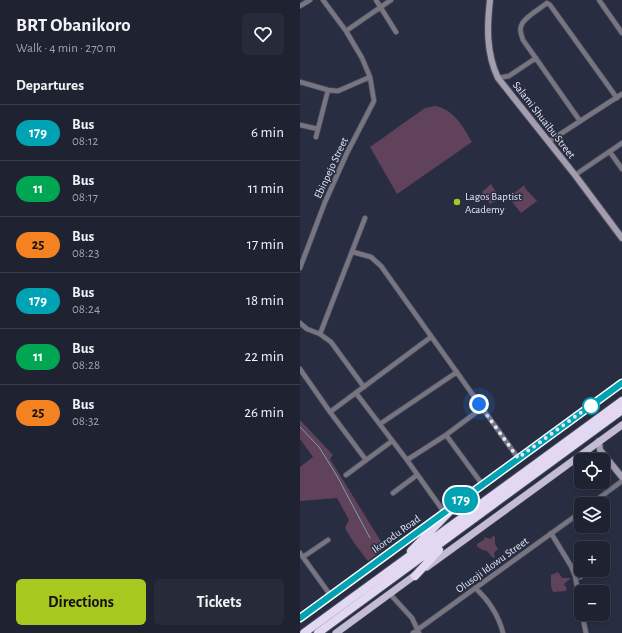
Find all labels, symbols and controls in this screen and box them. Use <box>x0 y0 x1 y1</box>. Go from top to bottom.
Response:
button: heart <box>242 13 284 55</box>
text: BRT Obanikoro <box>16 16 131 35</box>
text: Walk · 4 min · 270 m <box>16 42 116 55</box>
text: Departures <box>16 78 84 93</box>
street label: Salami Shuaibu Street <box>511 80 578 161</box>
text: Bus <box>72 117 94 132</box>
text: 6 min <box>251 125 284 140</box>
text: 179 <box>29 126 47 140</box>
text: 08:12 <box>72 135 98 148</box>
street label: Ebinpejo Street <box>312 135 350 200</box>
text: Bus <box>72 173 94 188</box>
text: 11 min <box>248 181 284 196</box>
text: 11 <box>33 182 43 196</box>
text: 08:17 <box>72 191 98 204</box>
place label: Lagos Baptist Academy <box>465 191 522 215</box>
marker: Lagos Baptist Academy <box>452 197 462 207</box>
text: Bus <box>72 229 94 244</box>
text: 17 min <box>247 237 284 252</box>
text: 25 <box>32 238 44 252</box>
text: 08:23 <box>72 247 99 260</box>
text: Bus <box>72 285 94 300</box>
text: 18 min <box>246 293 284 308</box>
text: 179 <box>29 294 47 308</box>
text: 08:24 <box>72 303 100 316</box>
text: Bus <box>72 341 94 356</box>
text: 22 min <box>245 349 284 364</box>
text: 11 <box>33 350 43 364</box>
text: 08:28 <box>72 359 100 372</box>
your location <box>469 394 489 414</box>
text: Bus <box>72 397 94 412</box>
unlabelled marker <box>582 397 600 415</box>
text: 26 min <box>244 405 284 420</box>
text: 25 <box>32 406 44 420</box>
text: 08:32 <box>72 415 99 428</box>
map controls <box>574 453 610 621</box>
button: locate <box>574 453 610 489</box>
line badge: 179 <box>438 487 484 513</box>
text: 179 <box>452 493 470 507</box>
button: layers <box>574 497 610 533</box>
street label: Ikorodu Road <box>370 513 423 555</box>
street label: Olusoji Idowu Street <box>454 535 531 595</box>
button: + <box>574 541 610 577</box>
button: Directions <box>16 579 146 625</box>
button: Tickets <box>154 579 284 625</box>
button: − <box>574 585 610 621</box>

